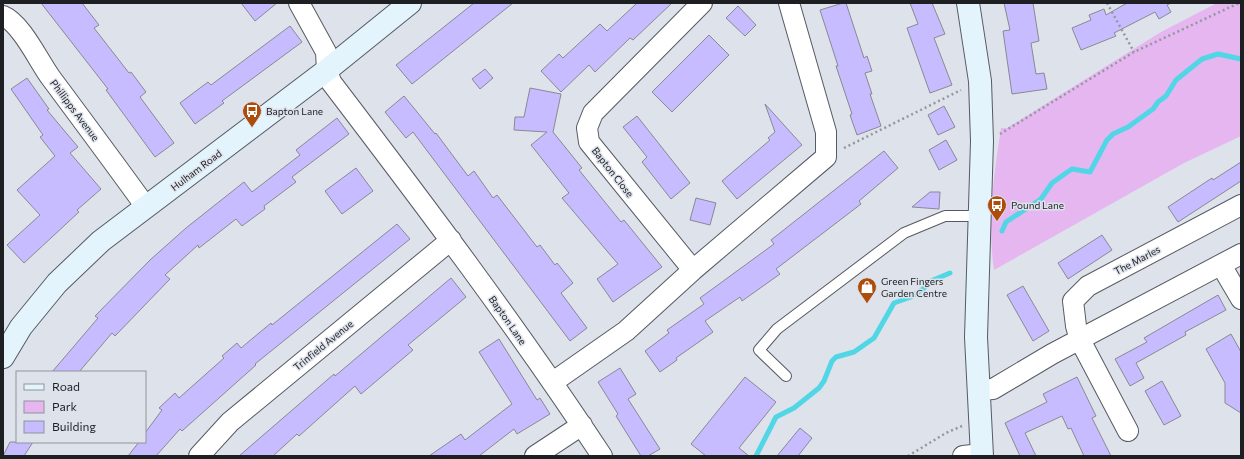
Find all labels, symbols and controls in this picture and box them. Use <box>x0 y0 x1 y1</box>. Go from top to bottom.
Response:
street label: Phillipps Avenue <box>48 77 102 143</box>
bus stop icon: Bapton Lane <box>241 100 263 128</box>
place label: Bapton Lane <box>266 105 323 117</box>
street label: Bapton Close <box>590 145 636 199</box>
street label: Hulham Road <box>168 147 224 193</box>
bus stop icon: Pound Lane <box>986 194 1008 222</box>
place label: Pound Lane <box>1011 199 1064 211</box>
street label: The Marles <box>1112 243 1162 277</box>
place label: Green Fingers Garden Centre <box>881 275 947 299</box>
shop icon: Green Fingers Garden Centre <box>856 276 878 304</box>
street label: Bapton Lane <box>487 293 529 347</box>
street label: Trinfield Avenue <box>291 317 355 373</box>
legend <box>16 371 146 443</box>
text: Road <box>52 379 80 393</box>
text: Park <box>52 399 78 413</box>
text: Building <box>52 419 96 433</box>

